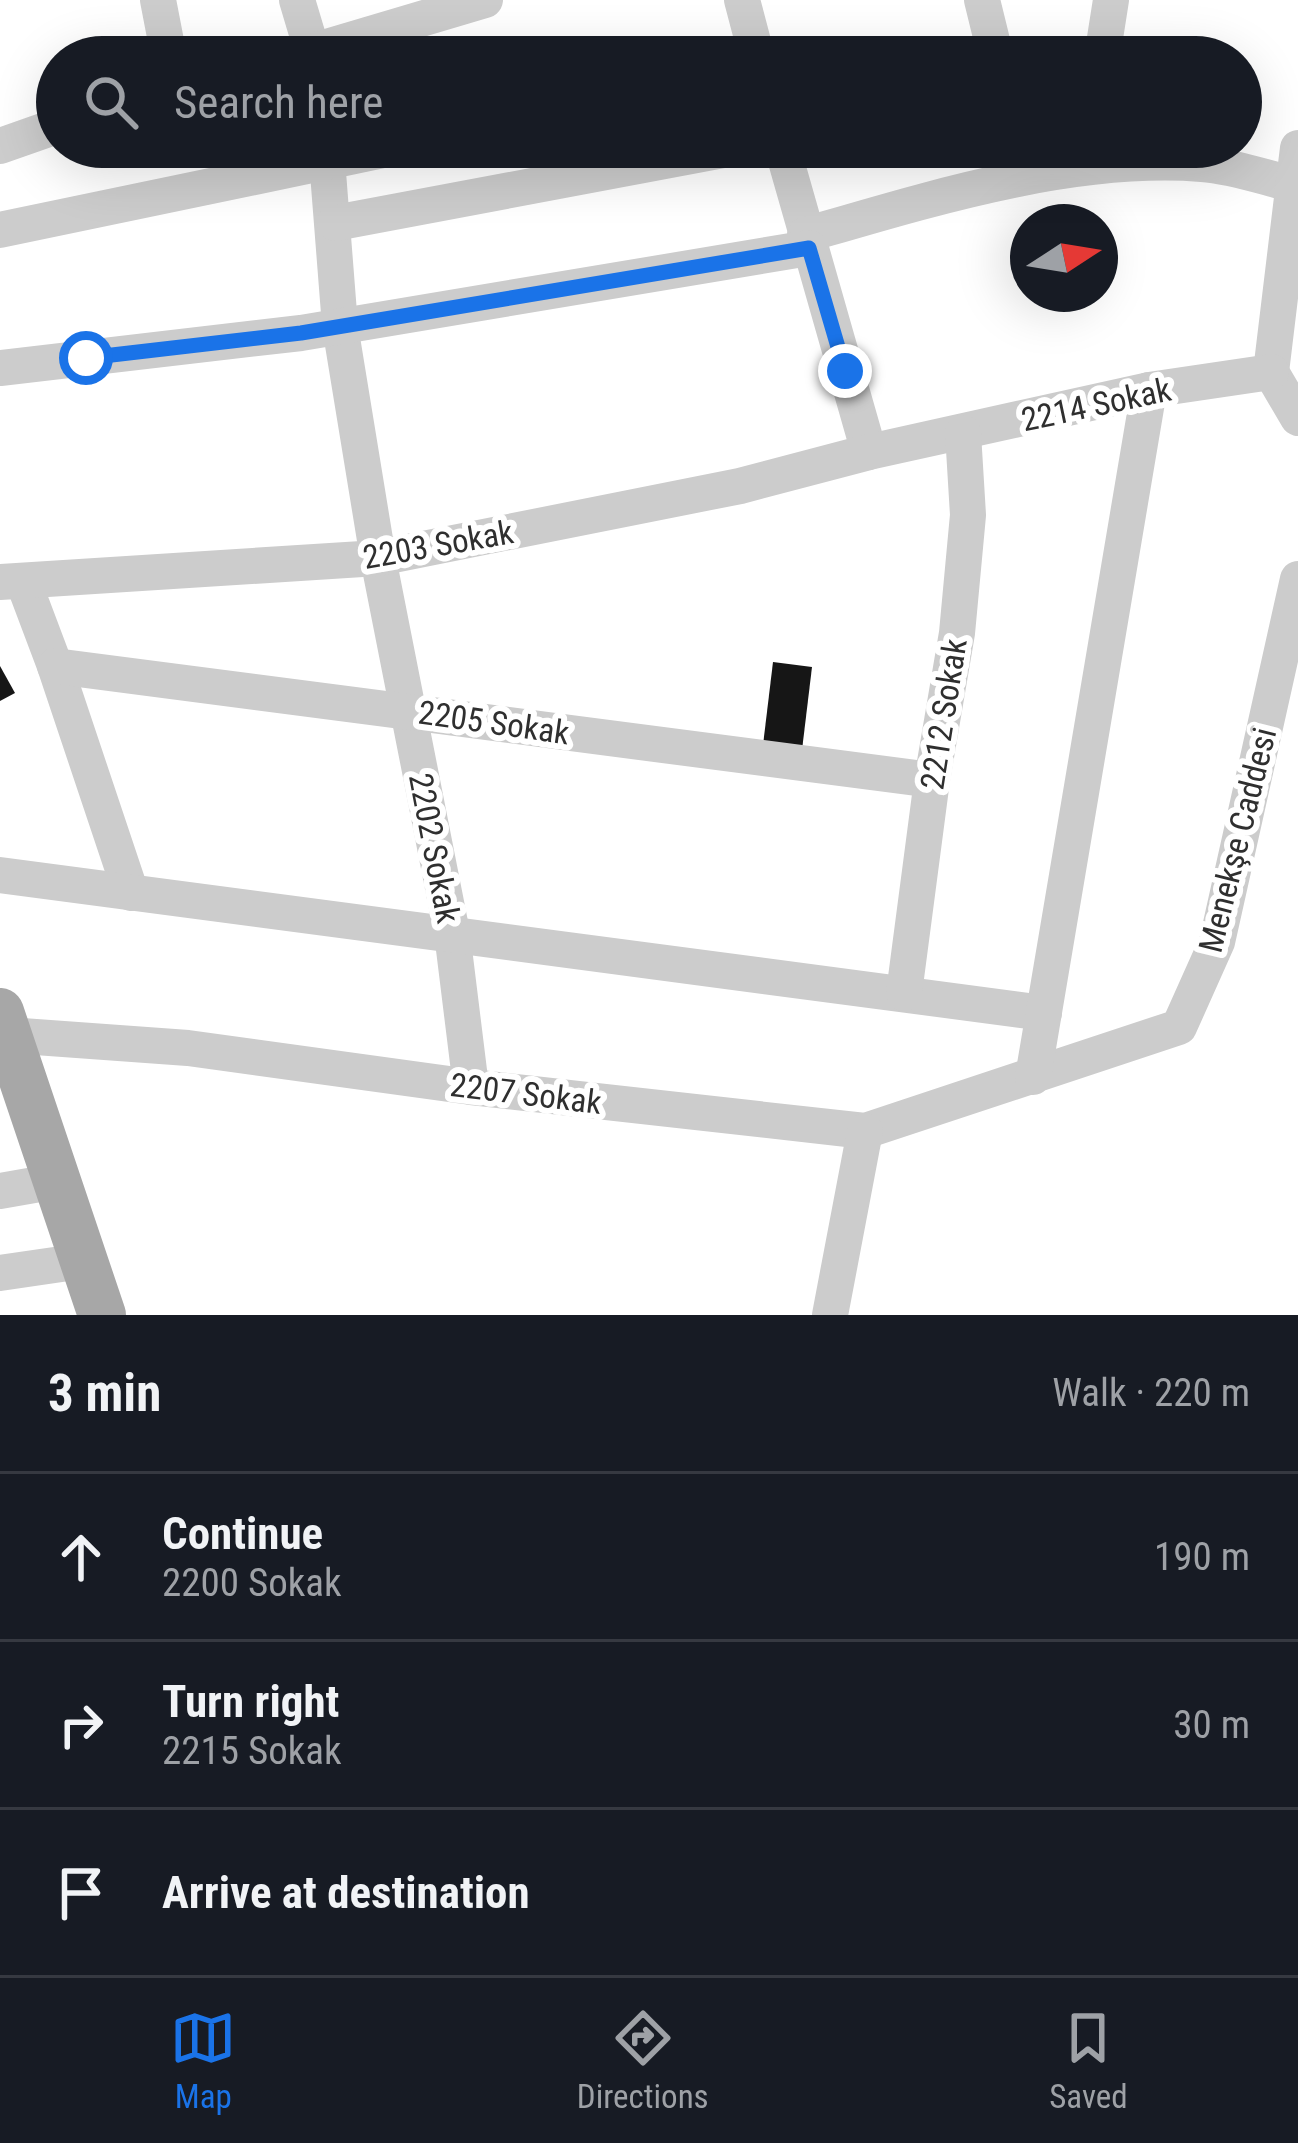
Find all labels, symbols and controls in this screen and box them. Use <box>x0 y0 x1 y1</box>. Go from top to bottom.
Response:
search box <box>36 36 1262 168</box>
icon: search <box>78 69 144 135</box>
text: Search here <box>174 76 383 129</box>
north arrow <box>1010 204 1118 312</box>
route start <box>59 331 113 385</box>
route end <box>818 344 872 398</box>
street label: 2214 Sokak <box>1018 370 1175 439</box>
street label: 2203 Sokak <box>360 512 516 577</box>
street label: 2212 Sokak <box>912 636 975 792</box>
street label: 2205 Sokak <box>416 693 572 752</box>
street label: Menekşe Caddesi <box>1191 724 1284 957</box>
street label: 2202 Sokak <box>401 770 468 927</box>
street label: 2207 Sokak <box>448 1065 604 1122</box>
text: 3 min <box>48 1364 161 1423</box>
text: Walk · 220 m <box>1052 1370 1250 1416</box>
text: Continue <box>162 1507 323 1560</box>
icon: ahead <box>48 1524 114 1590</box>
text: 190 m <box>1154 1534 1250 1580</box>
text: 2200 Sokak <box>162 1560 342 1606</box>
text: Turn right <box>162 1675 339 1728</box>
icon: right <box>48 1692 114 1758</box>
text: 30 m <box>1173 1702 1250 1748</box>
text: 2215 Sokak <box>162 1728 342 1774</box>
icon: arrive <box>48 1860 114 1926</box>
text: Arrive at destination <box>162 1866 530 1919</box>
tab: Map <box>170 2005 236 2116</box>
tab: Directions <box>577 2005 709 2116</box>
tab: Saved <box>1049 2005 1128 2116</box>

